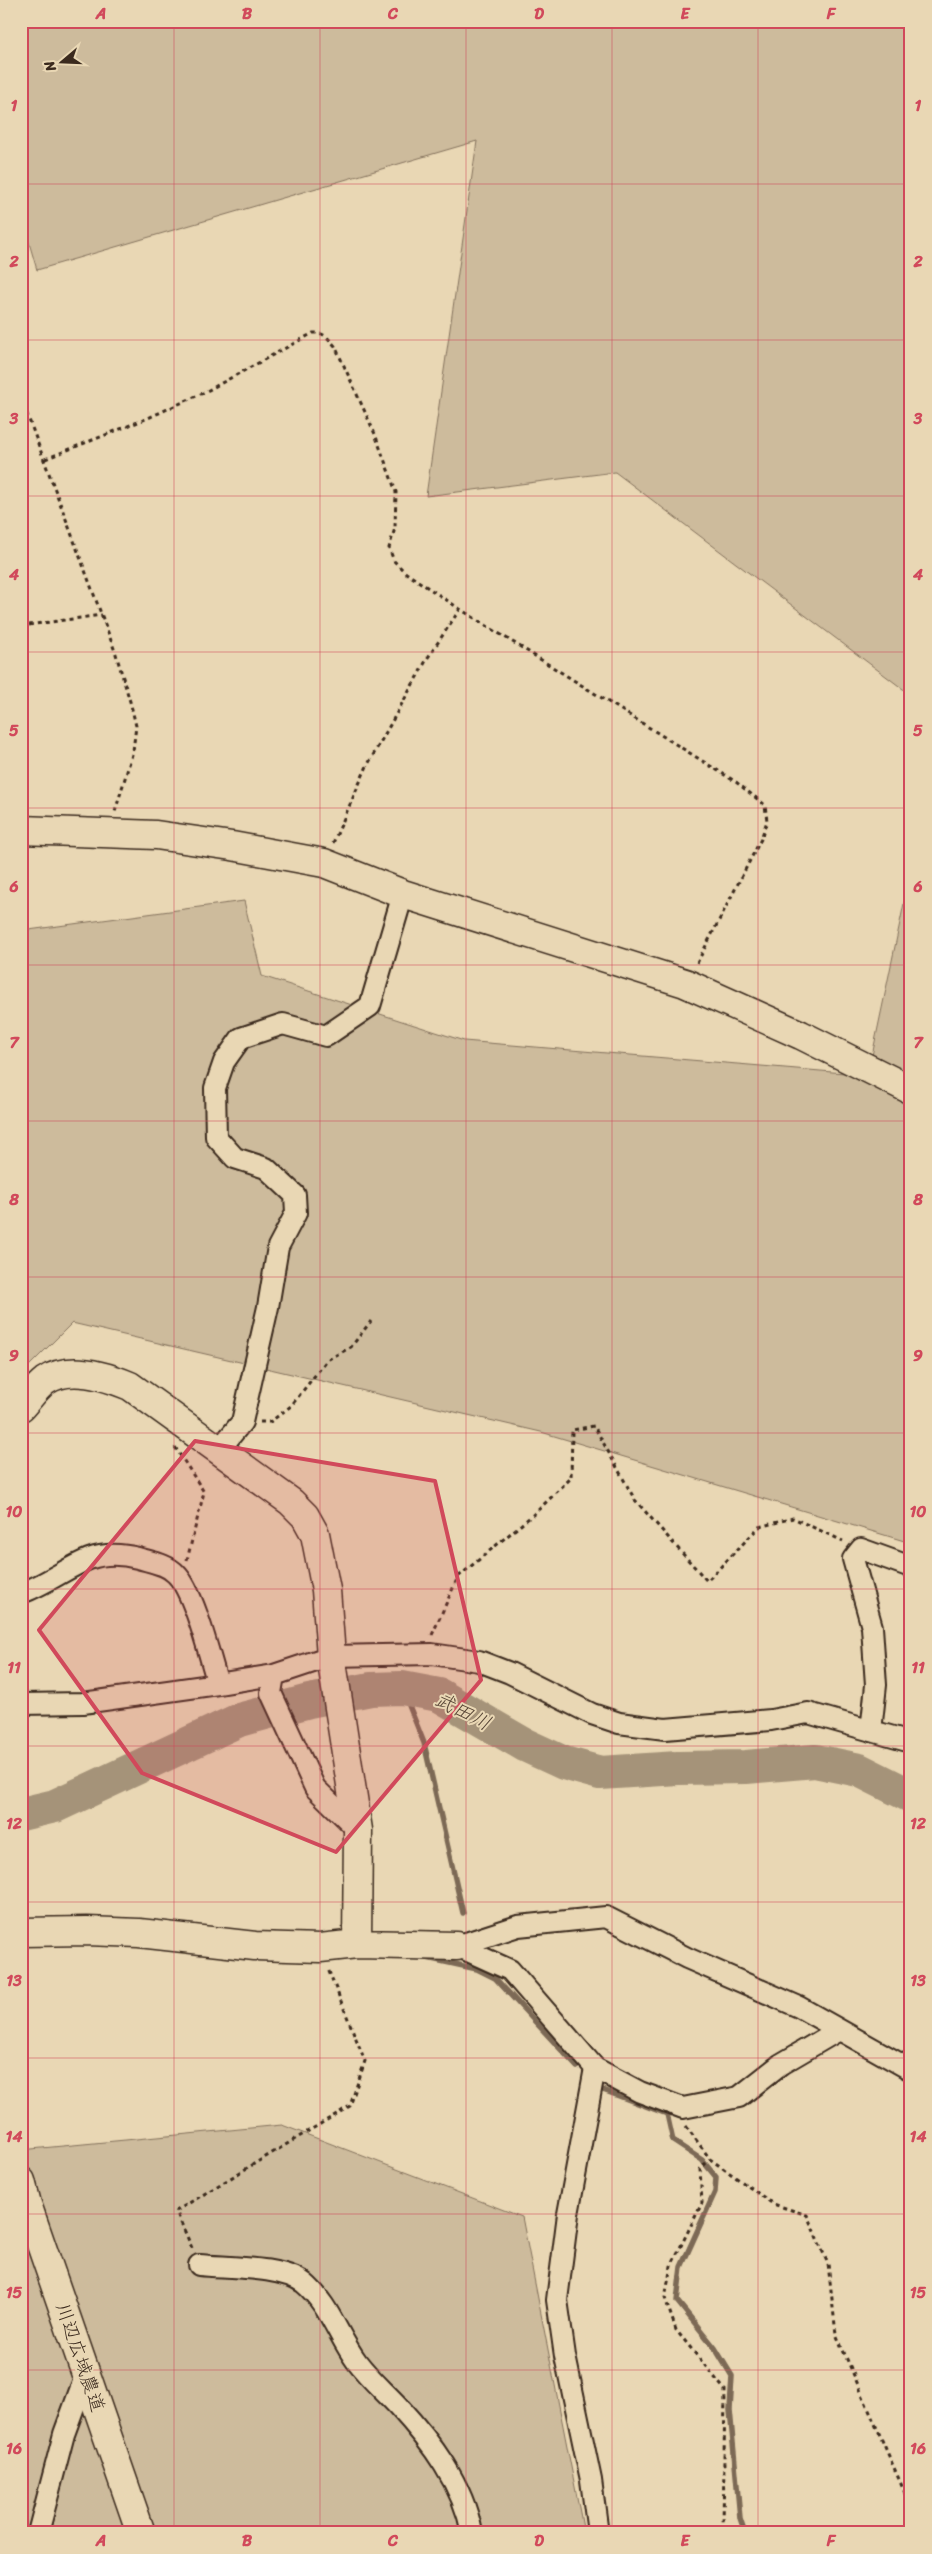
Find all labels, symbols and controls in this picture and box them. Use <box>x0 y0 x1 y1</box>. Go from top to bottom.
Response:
text: A <box>95 0 106 28</box>
text: B <box>242 0 253 28</box>
text: C <box>387 0 399 28</box>
text: D <box>534 0 544 28</box>
text: E <box>681 0 691 28</box>
text: F <box>826 0 837 28</box>
north arrow <box>38 38 88 88</box>
text: N <box>37 57 64 76</box>
text: 1 <box>11 91 18 120</box>
text: 1 <box>915 91 922 120</box>
text: 2 <box>8 247 19 276</box>
text: 2 <box>912 247 923 276</box>
text: 3 <box>9 404 19 433</box>
text: 3 <box>913 404 923 433</box>
text: 4 <box>8 560 19 589</box>
text: 4 <box>912 560 923 589</box>
text: 5 <box>9 716 19 745</box>
text: 5 <box>913 716 923 745</box>
text: 6 <box>8 872 19 901</box>
text: 6 <box>912 872 923 901</box>
text: 7 <box>9 1028 20 1057</box>
text: 7 <box>913 1028 924 1057</box>
text: 8 <box>8 1185 19 1214</box>
text: 8 <box>912 1185 923 1214</box>
text: 9 <box>9 1341 19 1370</box>
text: 9 <box>913 1341 923 1370</box>
text: 10 <box>6 1497 22 1526</box>
text: 10 <box>910 1497 926 1526</box>
text: 11 <box>7 1653 21 1682</box>
text: 11 <box>911 1653 925 1682</box>
water label: 武田川 <box>428 1682 497 1741</box>
text: 12 <box>6 1809 23 1838</box>
text: 12 <box>910 1809 927 1838</box>
text: 13 <box>6 1966 22 1995</box>
text: 13 <box>910 1966 926 1995</box>
text: 14 <box>6 2122 22 2151</box>
text: 14 <box>910 2122 926 2151</box>
text: 15 <box>6 2278 23 2307</box>
text: 15 <box>910 2278 927 2307</box>
street label: 川辺広域農道 <box>46 2298 115 2416</box>
text: 16 <box>6 2434 22 2463</box>
text: 16 <box>910 2434 926 2463</box>
text: A <box>95 2526 106 2554</box>
text: B <box>242 2526 253 2554</box>
text: C <box>387 2526 399 2554</box>
text: D <box>534 2526 544 2554</box>
text: E <box>681 2526 691 2554</box>
text: F <box>826 2526 837 2554</box>

